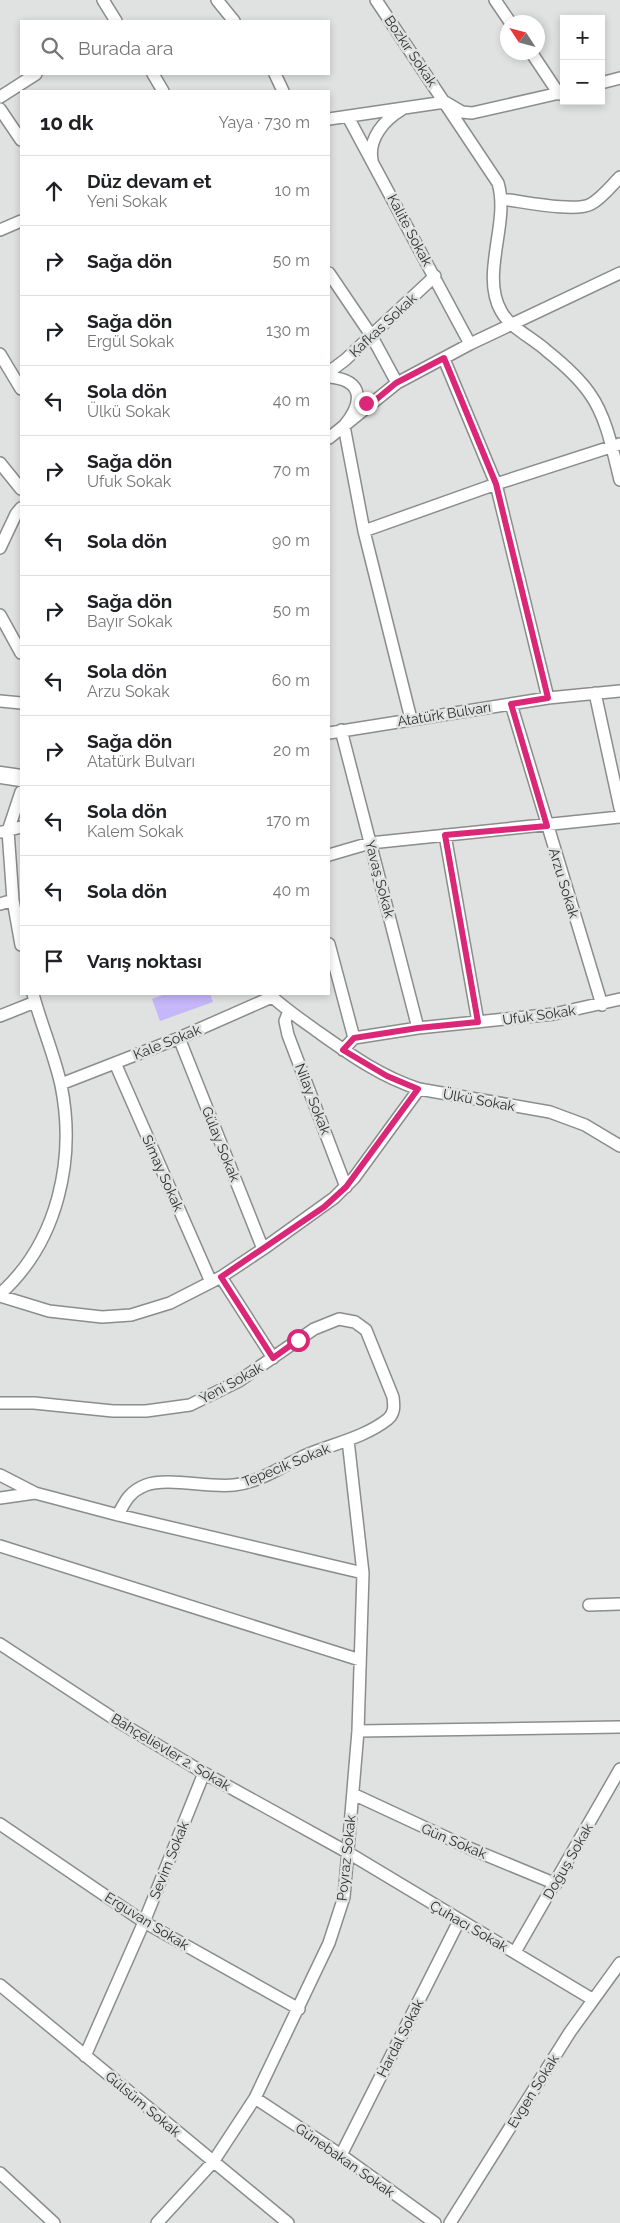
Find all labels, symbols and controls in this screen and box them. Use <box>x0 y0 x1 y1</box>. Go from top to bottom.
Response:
street label: Bozkır Sokak <box>381 12 441 90</box>
north arrow <box>500 15 545 60</box>
map controls <box>560 15 605 105</box>
button: + <box>560 15 605 60</box>
search box <box>20 20 330 75</box>
icon: search <box>38 34 66 62</box>
text: Burada ara <box>78 37 173 59</box>
button: − <box>560 60 605 105</box>
text: 10 dk <box>40 110 94 135</box>
text: Yaya · 730 m <box>219 113 310 132</box>
text: Düz devam et <box>87 170 212 192</box>
icon: ahead <box>40 177 68 205</box>
text: 10 m <box>275 181 310 200</box>
street label: Kalite Sokak <box>384 191 436 269</box>
text: Yeni Sokak <box>87 192 167 211</box>
icon: right <box>40 247 68 275</box>
text: Sağa dön <box>87 250 172 272</box>
text: 50 m <box>273 251 310 270</box>
street label: Kafkas Sokak <box>346 289 420 360</box>
text: Sağa dön <box>87 310 172 332</box>
icon: right <box>40 317 68 345</box>
text: 130 m <box>266 321 310 340</box>
text: Ergül Sokak <box>87 332 174 351</box>
text: Sola dön <box>87 380 167 402</box>
icon: left <box>40 387 68 415</box>
text: 40 m <box>273 391 310 410</box>
route end <box>355 392 378 415</box>
text: Ülkü Sokak <box>87 402 170 421</box>
text: Sağa dön <box>87 450 172 472</box>
icon: right <box>40 457 68 485</box>
text: 70 m <box>273 461 310 480</box>
text: Ufuk Sokak <box>87 472 171 491</box>
icon: left <box>40 527 68 555</box>
text: Sola dön <box>87 530 167 552</box>
text: 90 m <box>272 531 310 550</box>
text: Sağa dön <box>87 590 172 612</box>
icon: right <box>40 597 68 625</box>
text: 50 m <box>273 601 310 620</box>
text: Bayır Sokak <box>87 612 173 631</box>
text: Sola dön <box>87 660 167 682</box>
icon: left <box>40 667 68 695</box>
text: 60 m <box>272 671 310 690</box>
text: Arzu Sokak <box>87 682 170 701</box>
street label: Atatürk Bulvarı <box>396 699 492 729</box>
text: Sağa dön <box>87 730 172 752</box>
icon: right <box>40 737 68 765</box>
text: 20 m <box>273 741 310 760</box>
text: Atatürk Bulvarı <box>87 752 195 771</box>
text: Sola dön <box>87 800 167 822</box>
icon: left <box>40 807 68 835</box>
text: 170 m <box>266 811 310 830</box>
text: Kalem Sokak <box>87 822 183 841</box>
street label: Yavaş Sokak <box>362 838 398 920</box>
street label: Arzu Sokak <box>546 846 582 921</box>
icon: left <box>40 877 68 905</box>
text: Sola dön <box>87 880 167 902</box>
text: 40 m <box>273 881 310 900</box>
icon: arrive <box>40 947 68 975</box>
text: Varış noktası <box>87 950 202 972</box>
street label: Ufuk Sokak <box>501 1002 577 1028</box>
street label: Kale Sokak <box>131 1021 204 1063</box>
street label: Nilay Sokak <box>292 1061 334 1137</box>
street label: Ülkü Sokak <box>442 1084 517 1114</box>
street label: Gülay Sokak <box>199 1104 244 1184</box>
street label: Simay Sokak <box>139 1132 187 1214</box>
route start <box>287 1329 310 1352</box>
street label: Yeni Sokak <box>196 1359 266 1407</box>
street label: Tepecik Sokak <box>240 1440 333 1490</box>
street label: Bahçelievler 2. Sokak <box>108 1710 234 1794</box>
street label: Poyraz Sokak <box>334 1814 359 1902</box>
street label: Sevim Sokak <box>146 1818 192 1901</box>
street label: Gün Sokak <box>419 1820 490 1862</box>
street label: Doğuş Sokak <box>540 1820 596 1902</box>
street label: Erguvan Sokak <box>102 1889 192 1954</box>
street label: Çuhacı Sokak <box>427 1897 511 1955</box>
street label: Hardal Sokak <box>374 1996 427 2080</box>
street label: Evgen Sokak <box>504 2051 562 2131</box>
street label: Gülsüm Sokak <box>102 2068 184 2140</box>
street label: Günebakan Sokak <box>292 2120 398 2200</box>

